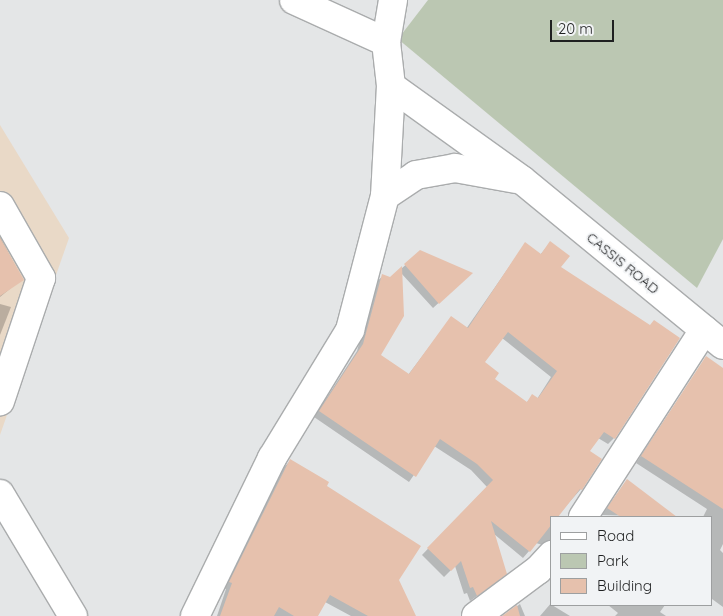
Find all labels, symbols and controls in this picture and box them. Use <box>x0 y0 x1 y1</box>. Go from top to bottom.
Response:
scale bar <box>553 10 617 42</box>
text: 20 m <box>558 19 593 38</box>
street label: CASSIS ROAD <box>583 229 663 297</box>
legend <box>550 516 713 606</box>
text: Road <box>597 526 634 545</box>
text: Park <box>597 551 629 570</box>
text: Building <box>597 576 652 595</box>

